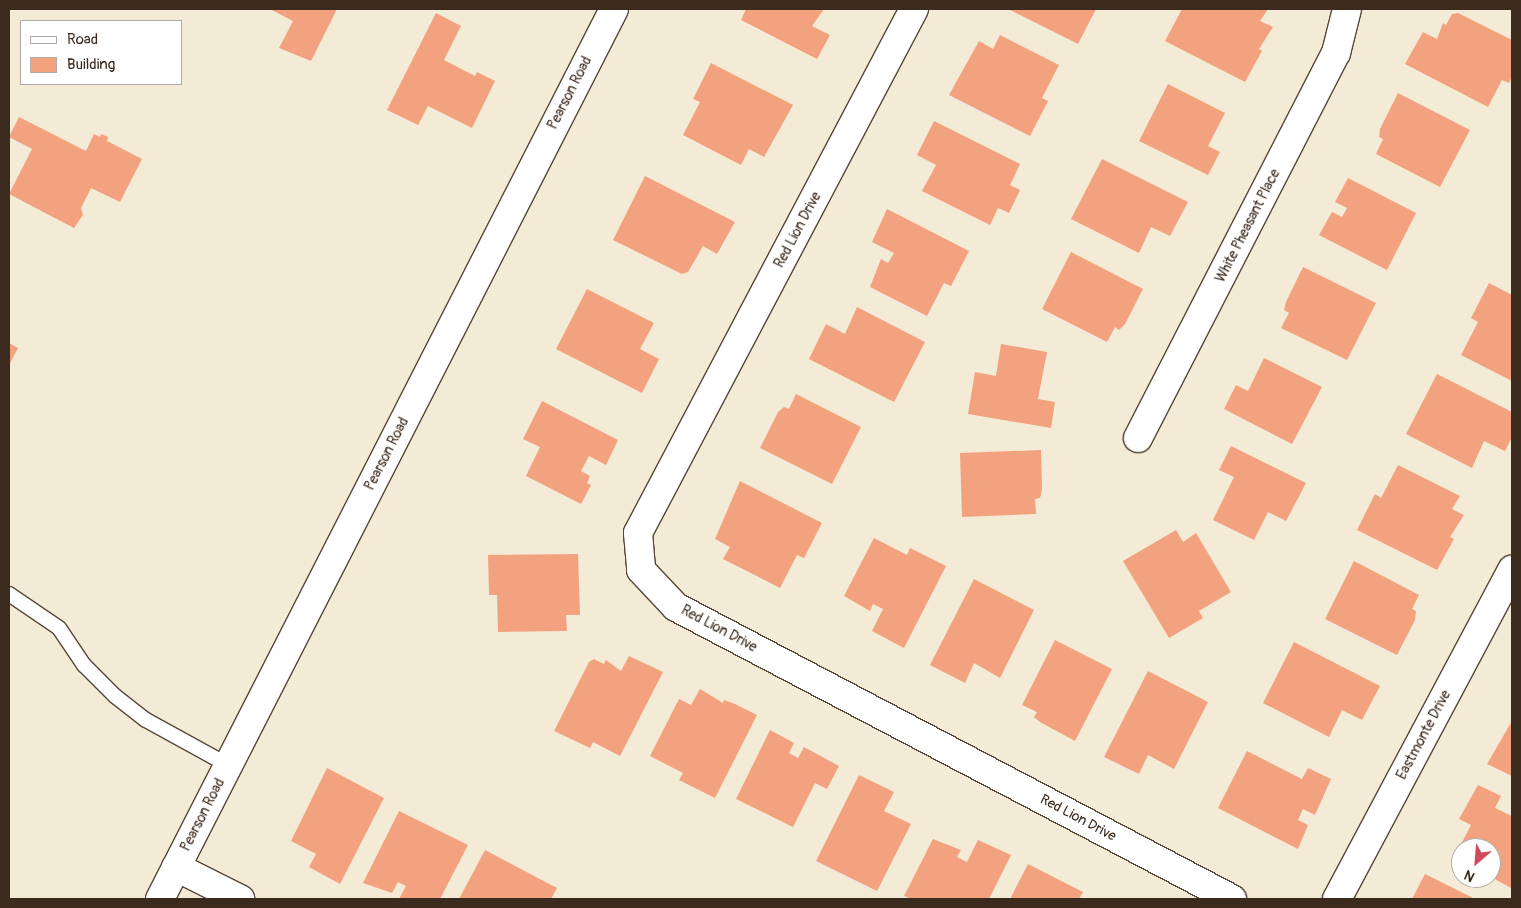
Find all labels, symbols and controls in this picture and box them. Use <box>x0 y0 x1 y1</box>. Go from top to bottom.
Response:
legend <box>20 20 182 85</box>
text: Road <box>67 30 98 49</box>
street label: Pearson Road <box>544 54 596 132</box>
text: Building <box>67 55 115 74</box>
street label: White Pheasant Place <box>1212 167 1284 285</box>
street label: Red Lion Drive <box>771 189 825 271</box>
street label: Pearson Road <box>361 415 413 493</box>
street label: Red Lion Drive <box>678 602 760 656</box>
street label: Eastmonte Drive <box>1393 687 1455 783</box>
street label: Pearson Road <box>177 776 229 854</box>
street label: Red Lion Drive <box>1037 791 1119 845</box>
north arrow <box>1451 838 1501 888</box>
text: N <box>1461 866 1477 886</box>

